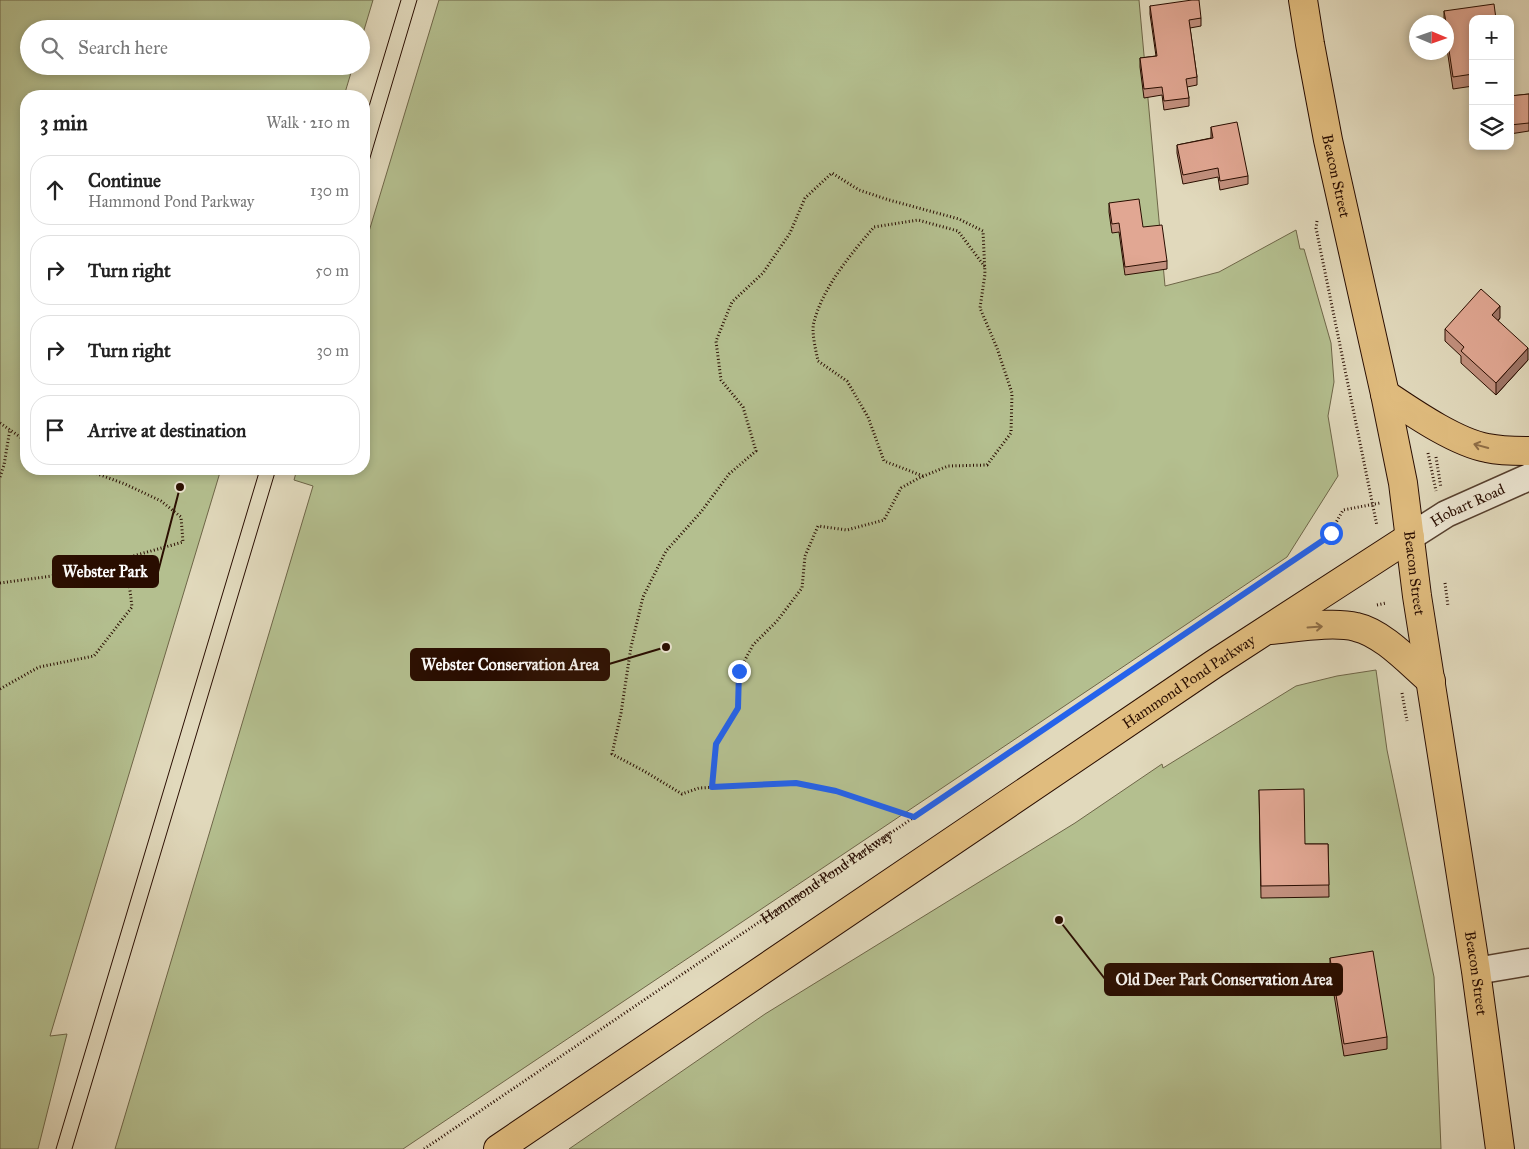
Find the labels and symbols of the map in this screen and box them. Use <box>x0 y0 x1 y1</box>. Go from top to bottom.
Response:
north arrow <box>1409 15 1454 60</box>
street label: Beacon Street <box>1318 133 1354 220</box>
one-way arrow <box>1473 441 1489 451</box>
street label: Hobart Road <box>1427 480 1508 531</box>
route start <box>1320 522 1343 545</box>
street label: Beacon Street <box>1400 530 1429 617</box>
callout: Webster Park <box>53 556 158 587</box>
text: Webster Park <box>62 562 148 581</box>
one-way arrow <box>1307 622 1323 631</box>
street label: Hammond Pond Parkway <box>1119 630 1259 732</box>
callout: Webster Conservation Area <box>411 649 609 680</box>
text: Webster Conservation Area <box>421 655 600 674</box>
route end <box>728 660 751 683</box>
street label: Hammond Pond Parkway <box>757 825 897 928</box>
street label: Beacon Street <box>1461 930 1491 1017</box>
callout: Old Deer Park Conservation Area <box>1105 964 1342 995</box>
text: Old Deer Park Conservation Area <box>1116 970 1334 989</box>

